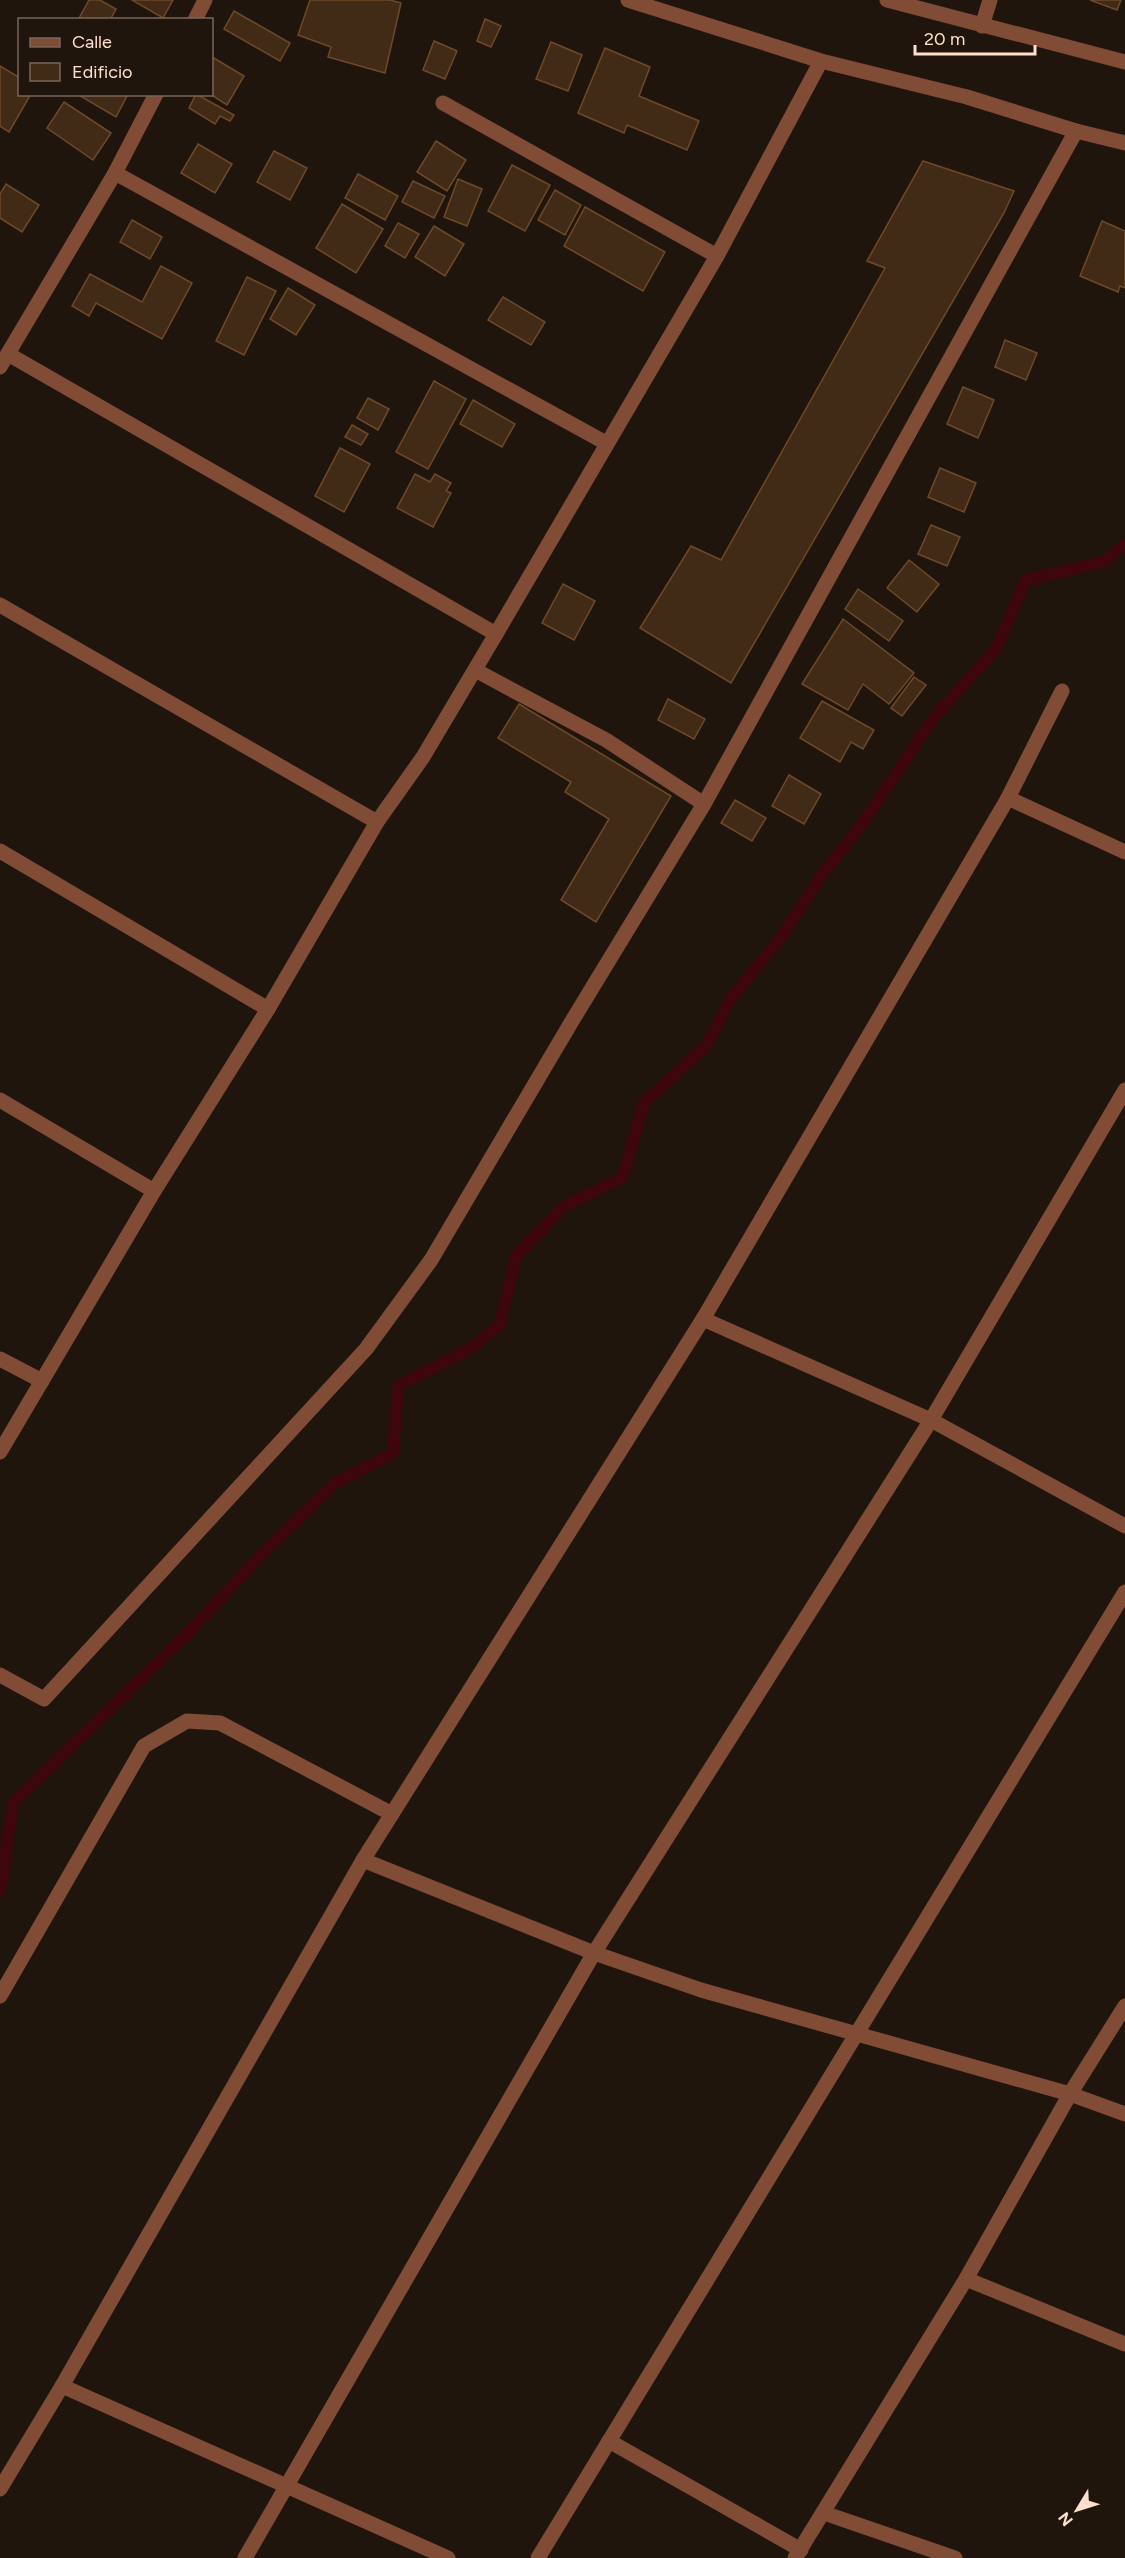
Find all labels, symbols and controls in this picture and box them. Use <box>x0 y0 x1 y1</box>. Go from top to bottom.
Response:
legend <box>18 18 213 96</box>
scale bar <box>915 18 1035 56</box>
text: 20 m <box>924 28 965 50</box>
text: Calle <box>72 31 112 53</box>
text: Edificio <box>72 61 133 83</box>
north arrow <box>1047 2480 1107 2540</box>
text: N <box>1054 2508 1077 2530</box>

